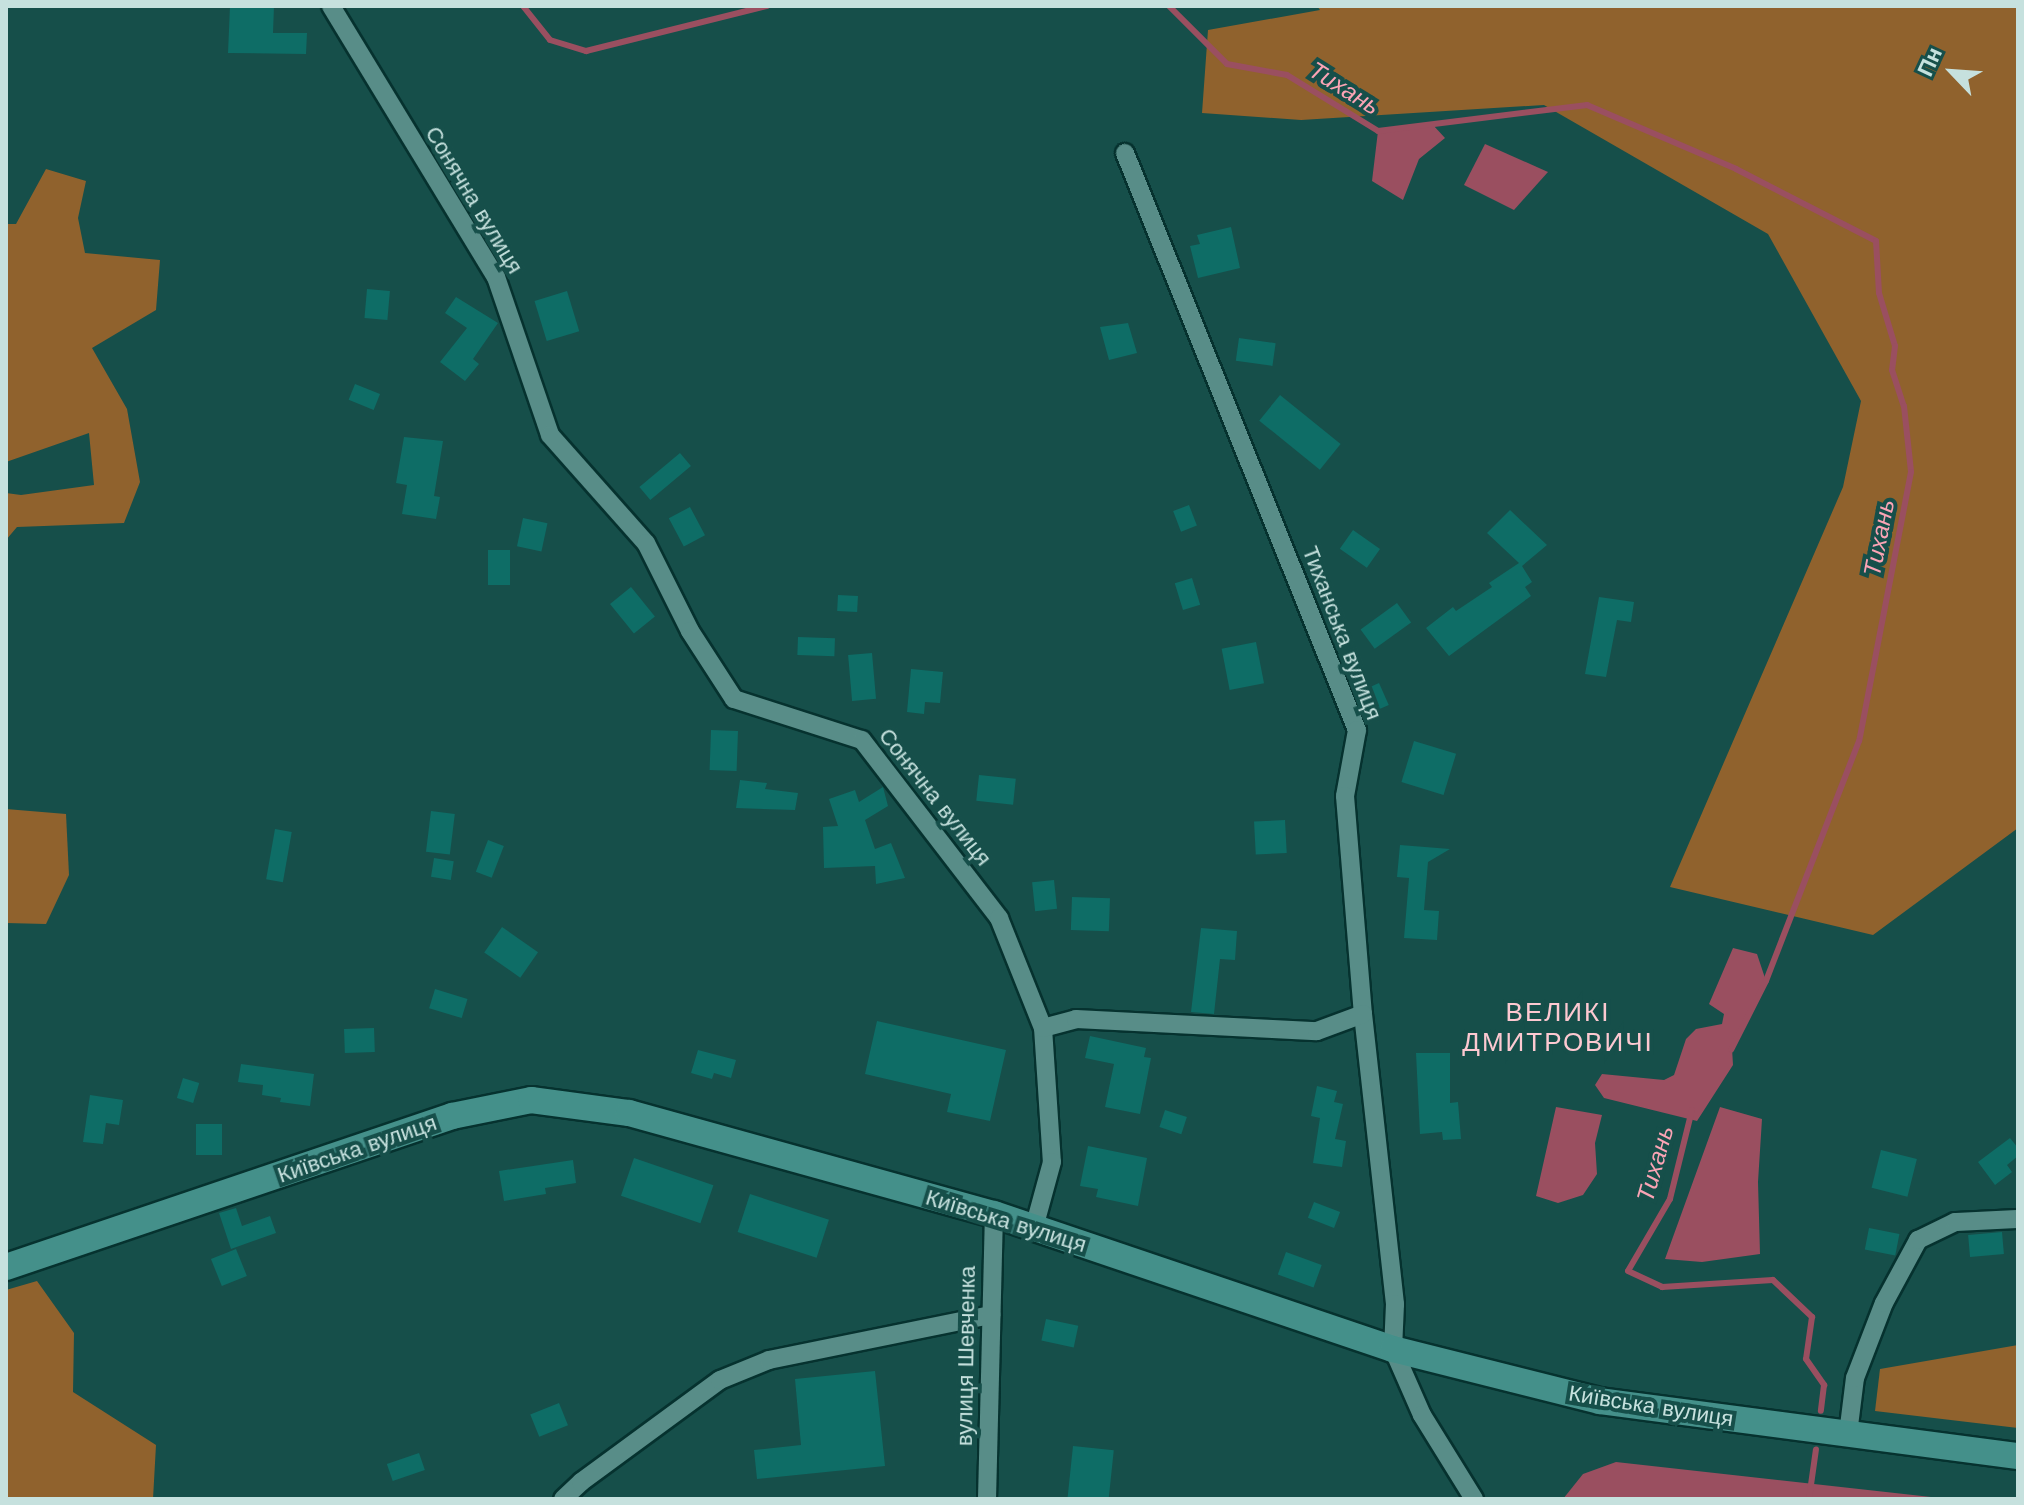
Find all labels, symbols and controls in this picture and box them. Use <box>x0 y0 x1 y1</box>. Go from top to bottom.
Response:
north arrow <box>1912 32 1992 112</box>
text: Пн <box>1912 43 1947 80</box>
water label: Тихань <box>1303 56 1385 122</box>
street label: Сонячна вулиця <box>420 122 528 278</box>
water label: Тихань <box>1858 497 1902 579</box>
street label: Тиханська вулиця <box>1297 543 1387 723</box>
street label: Сонячна вулиця <box>873 723 997 871</box>
district label: ВЕЛИКІ ДМИТРОВИЧІ <box>1462 997 1654 1058</box>
street label: Київська вулиця <box>274 1109 440 1189</box>
water label: Тихань <box>1631 1122 1681 1206</box>
street label: Київська вулиця <box>923 1184 1089 1258</box>
street label: вулиця Шевченка <box>951 1266 981 1446</box>
street label: Київська вулиця <box>1567 1380 1735 1432</box>

